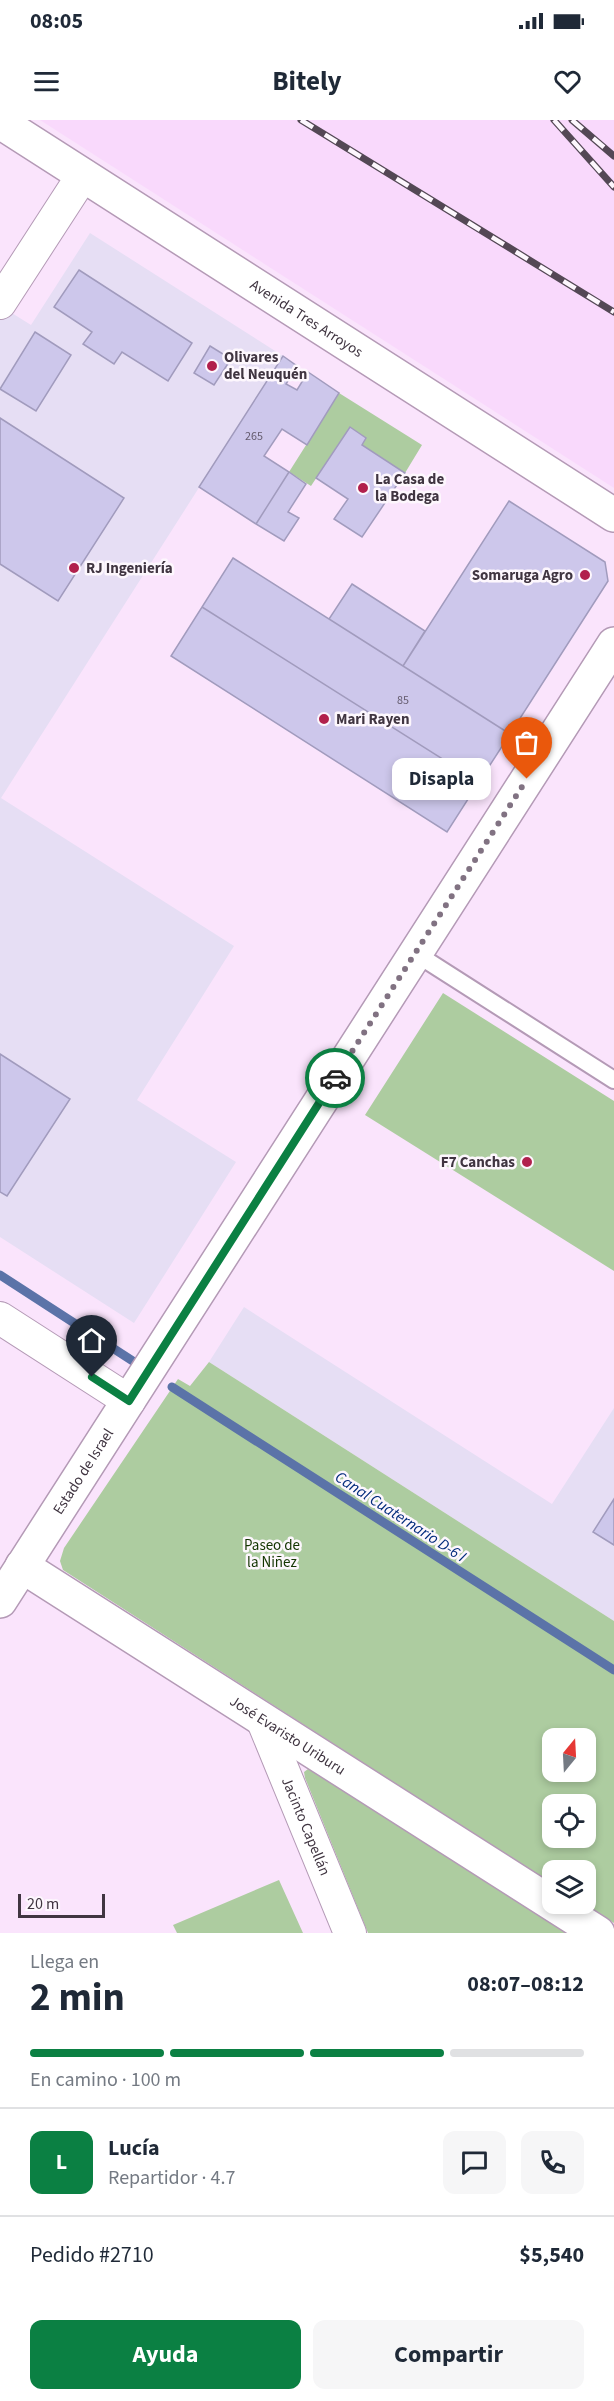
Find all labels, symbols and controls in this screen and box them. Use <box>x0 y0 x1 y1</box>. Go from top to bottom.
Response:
text: 08:05 <box>30 5 83 37</box>
text: Bitely <box>272 62 342 101</box>
icon: menu <box>30 65 63 98</box>
icon: heart <box>551 65 584 98</box>
street label: Avenida Tres Arroyos <box>246 275 367 363</box>
place label: Olivares del Neuquén <box>224 347 307 385</box>
marker: Olivares del Neuquén <box>205 359 219 373</box>
house number: 265 <box>245 428 263 445</box>
place label: La Casa de la Bodega <box>375 469 444 507</box>
marker: La Casa de la Bodega <box>356 481 370 495</box>
place label: RJ Ingeniería <box>86 558 173 579</box>
marker: RJ Ingeniería <box>67 561 81 575</box>
place label: Somaruga Agro <box>472 565 573 586</box>
marker: Somaruga Agro <box>578 568 592 582</box>
house number: 85 <box>397 692 409 709</box>
place label: Mari Rayen <box>336 709 409 730</box>
marker: Mari Rayen <box>317 712 331 726</box>
pin <box>501 717 552 779</box>
icon: bag <box>510 726 543 759</box>
callout: Disapla <box>392 758 491 800</box>
text: Disapla <box>409 765 474 793</box>
courier <box>305 1048 365 1108</box>
icon: car <box>319 1062 352 1095</box>
place label: F7 Canchas <box>441 1152 515 1173</box>
marker: F7 Canchas <box>520 1155 534 1169</box>
pin <box>66 1315 117 1377</box>
icon: home <box>75 1324 108 1357</box>
street label: Estado de Israel <box>48 1424 119 1519</box>
water label: Canal Cuaternario D-6 I <box>331 1466 470 1567</box>
park label: Paseo de la Niñez <box>244 1535 300 1573</box>
street label: José Evaristo Uriburu <box>225 1691 349 1780</box>
north arrow <box>542 1728 596 1782</box>
map controls <box>542 1728 596 1914</box>
street label: Jacinto Capellán <box>276 1774 335 1879</box>
button: locate <box>542 1794 596 1848</box>
button: layers <box>542 1860 596 1914</box>
scale bar <box>18 1891 105 1918</box>
text: 20 m <box>27 1893 59 1915</box>
text: Llega en <box>30 1948 99 1976</box>
text: 08:07–08:12 <box>467 1968 584 2000</box>
text: 2 min <box>30 1970 125 2026</box>
text: En camino · 100 m <box>30 2066 181 2094</box>
button: chat <box>443 2131 506 2194</box>
button: phone <box>521 2131 584 2194</box>
text: Lucía <box>108 2132 160 2164</box>
text: L <box>56 2146 67 2178</box>
text: Repartidor · 4.7 <box>108 2164 235 2192</box>
text: Pedido #2710 <box>30 2239 154 2271</box>
text: $5,540 <box>519 2239 584 2271</box>
button: Ayuda <box>30 2320 301 2389</box>
button: Compartir <box>313 2320 584 2389</box>

